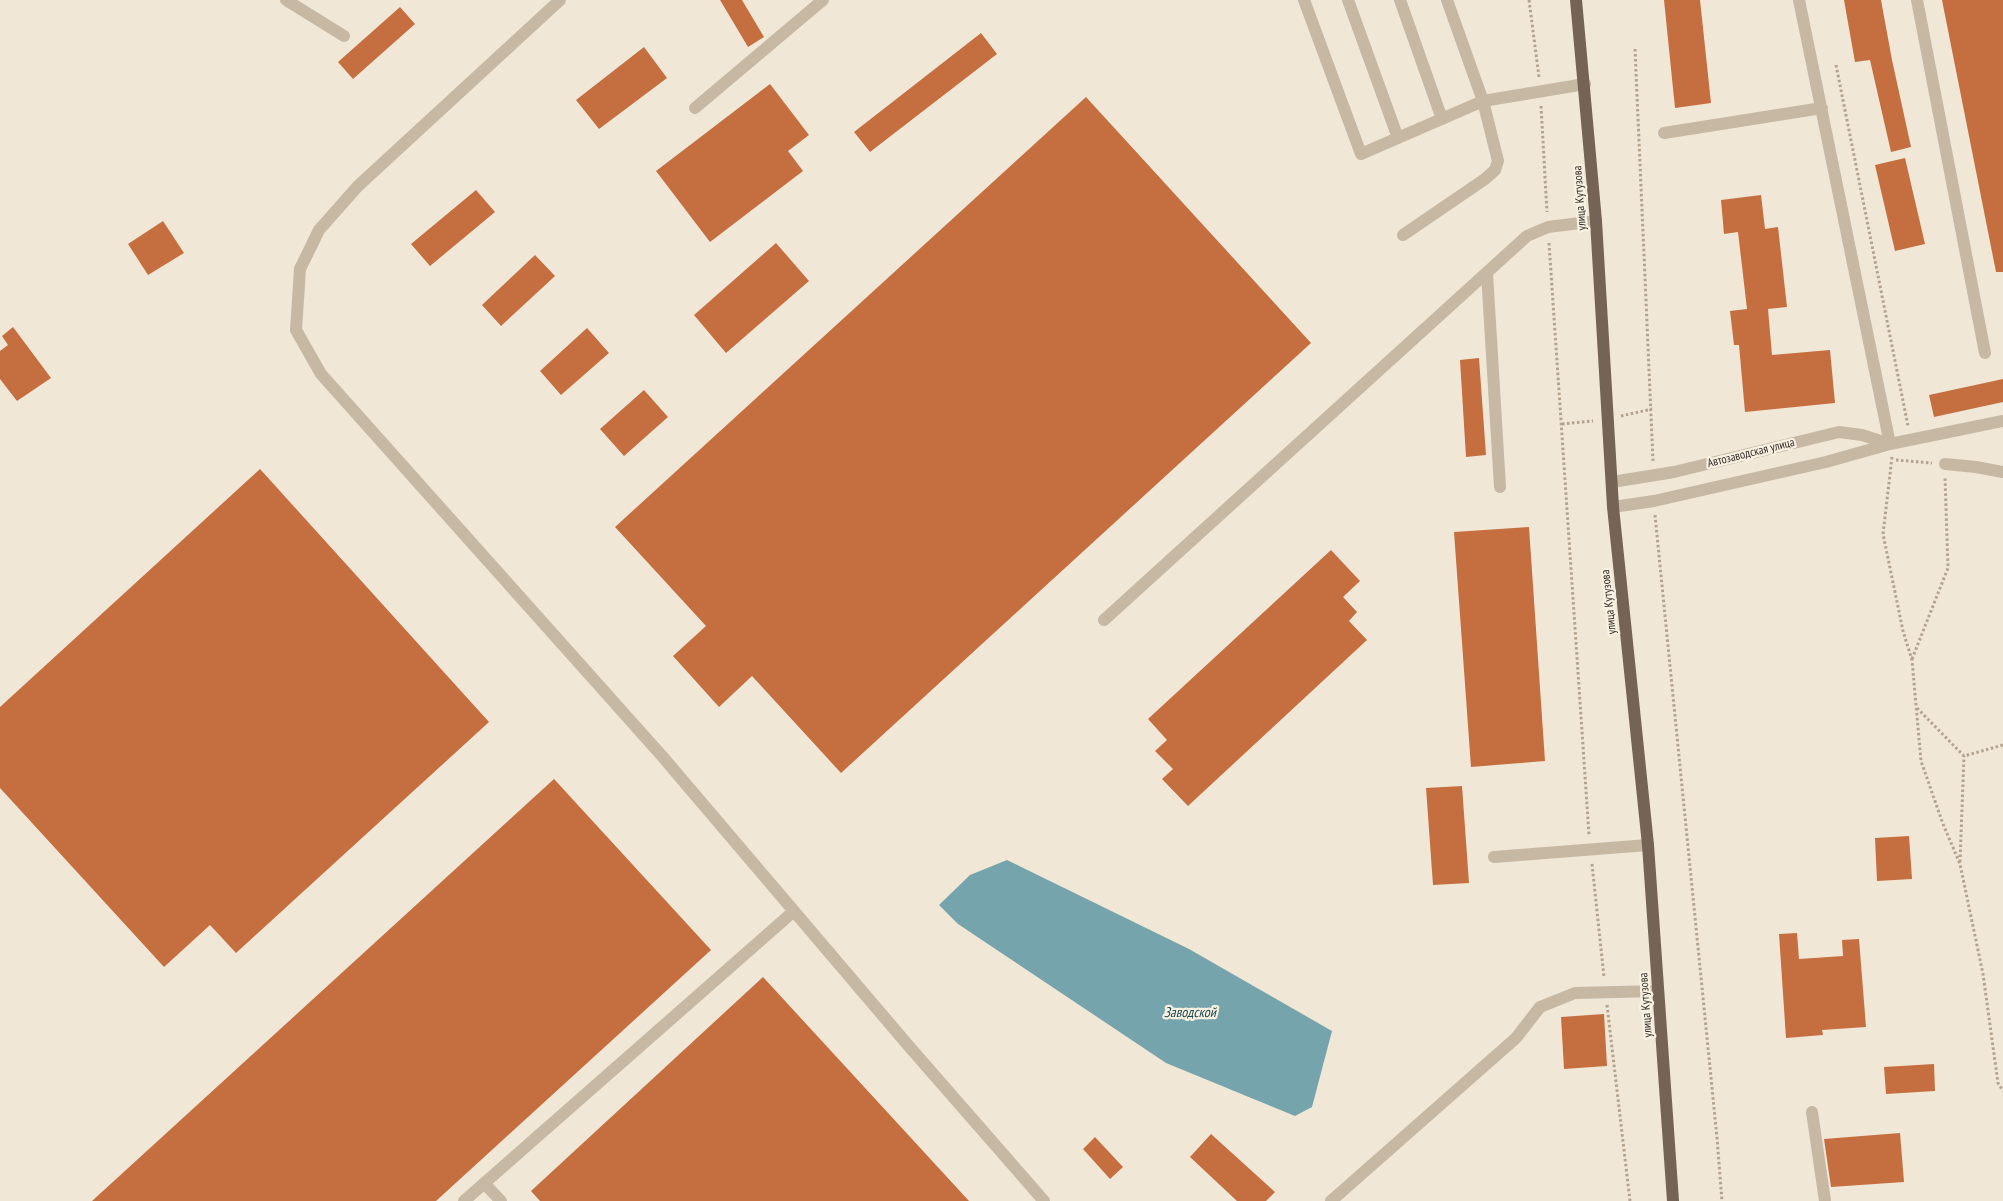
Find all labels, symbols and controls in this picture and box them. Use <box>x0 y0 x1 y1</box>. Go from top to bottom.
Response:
street label: улица Кутузова <box>1571 165 1589 231</box>
street label: Автозаводская улица <box>1706 435 1796 471</box>
street label: улица Кутузова <box>1598 569 1620 635</box>
street label: улица Кутузова <box>1637 972 1655 1038</box>
water label: Заводской <box>1164 1005 1216 1021</box>

